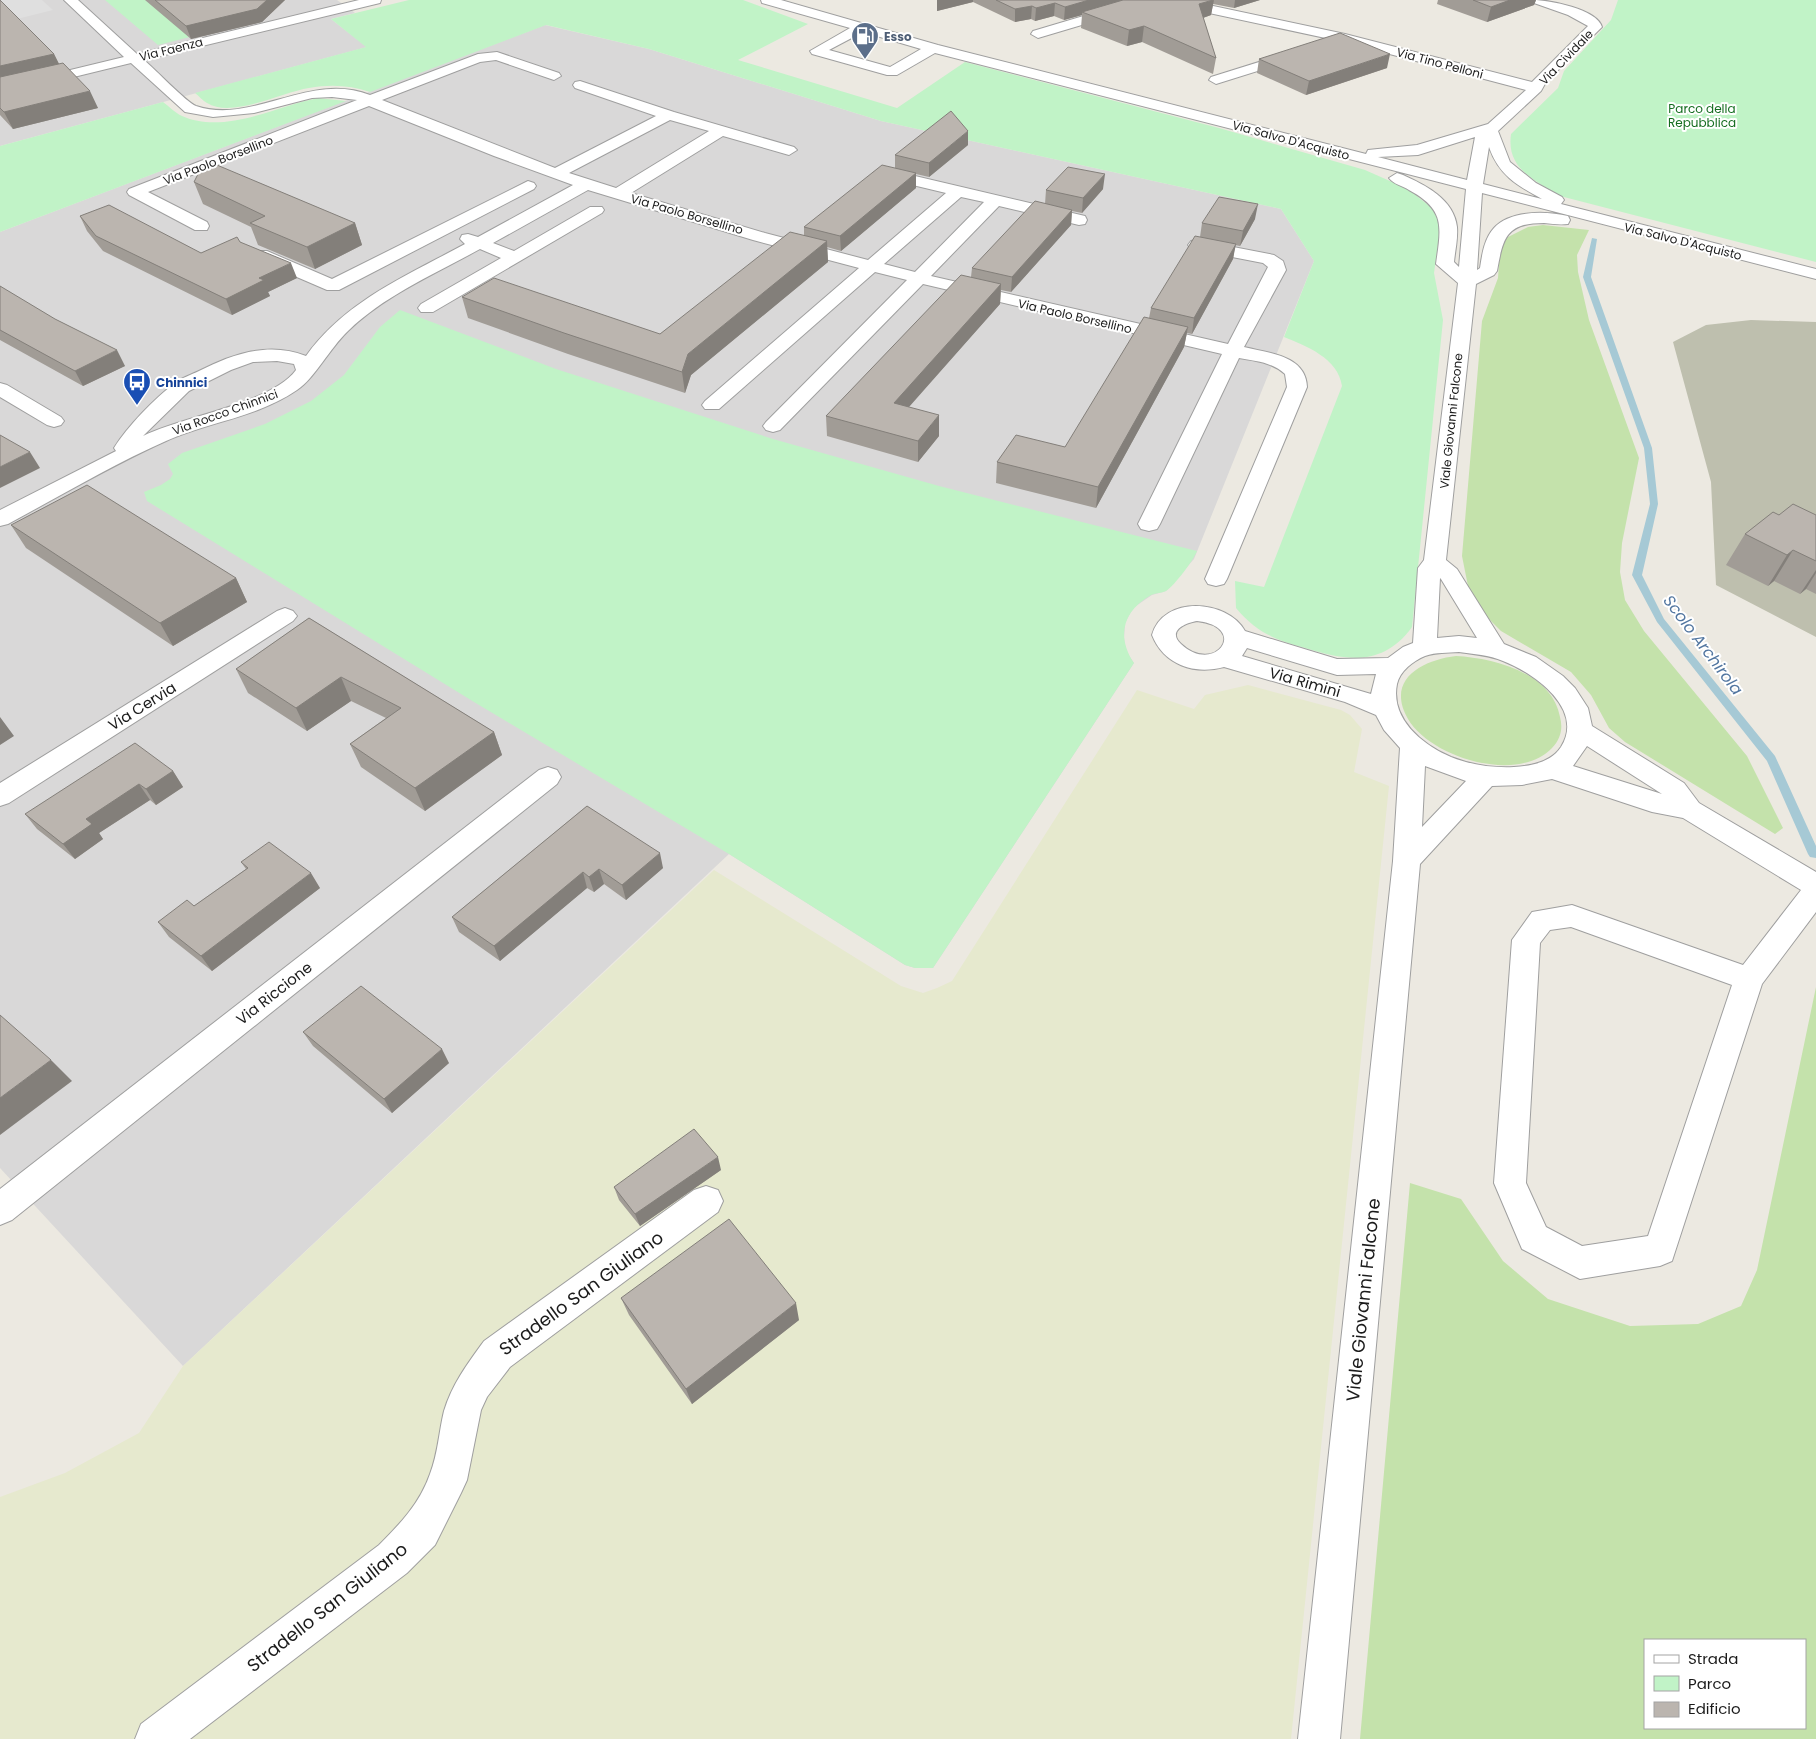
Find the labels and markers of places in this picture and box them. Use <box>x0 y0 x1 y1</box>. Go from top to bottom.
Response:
fuel station icon: Esso <box>850 21 880 60</box>
place label: Esso <box>884 28 912 45</box>
bus stop icon: Chinnici <box>122 367 152 406</box>
place label: Chinnici <box>156 374 207 391</box>

